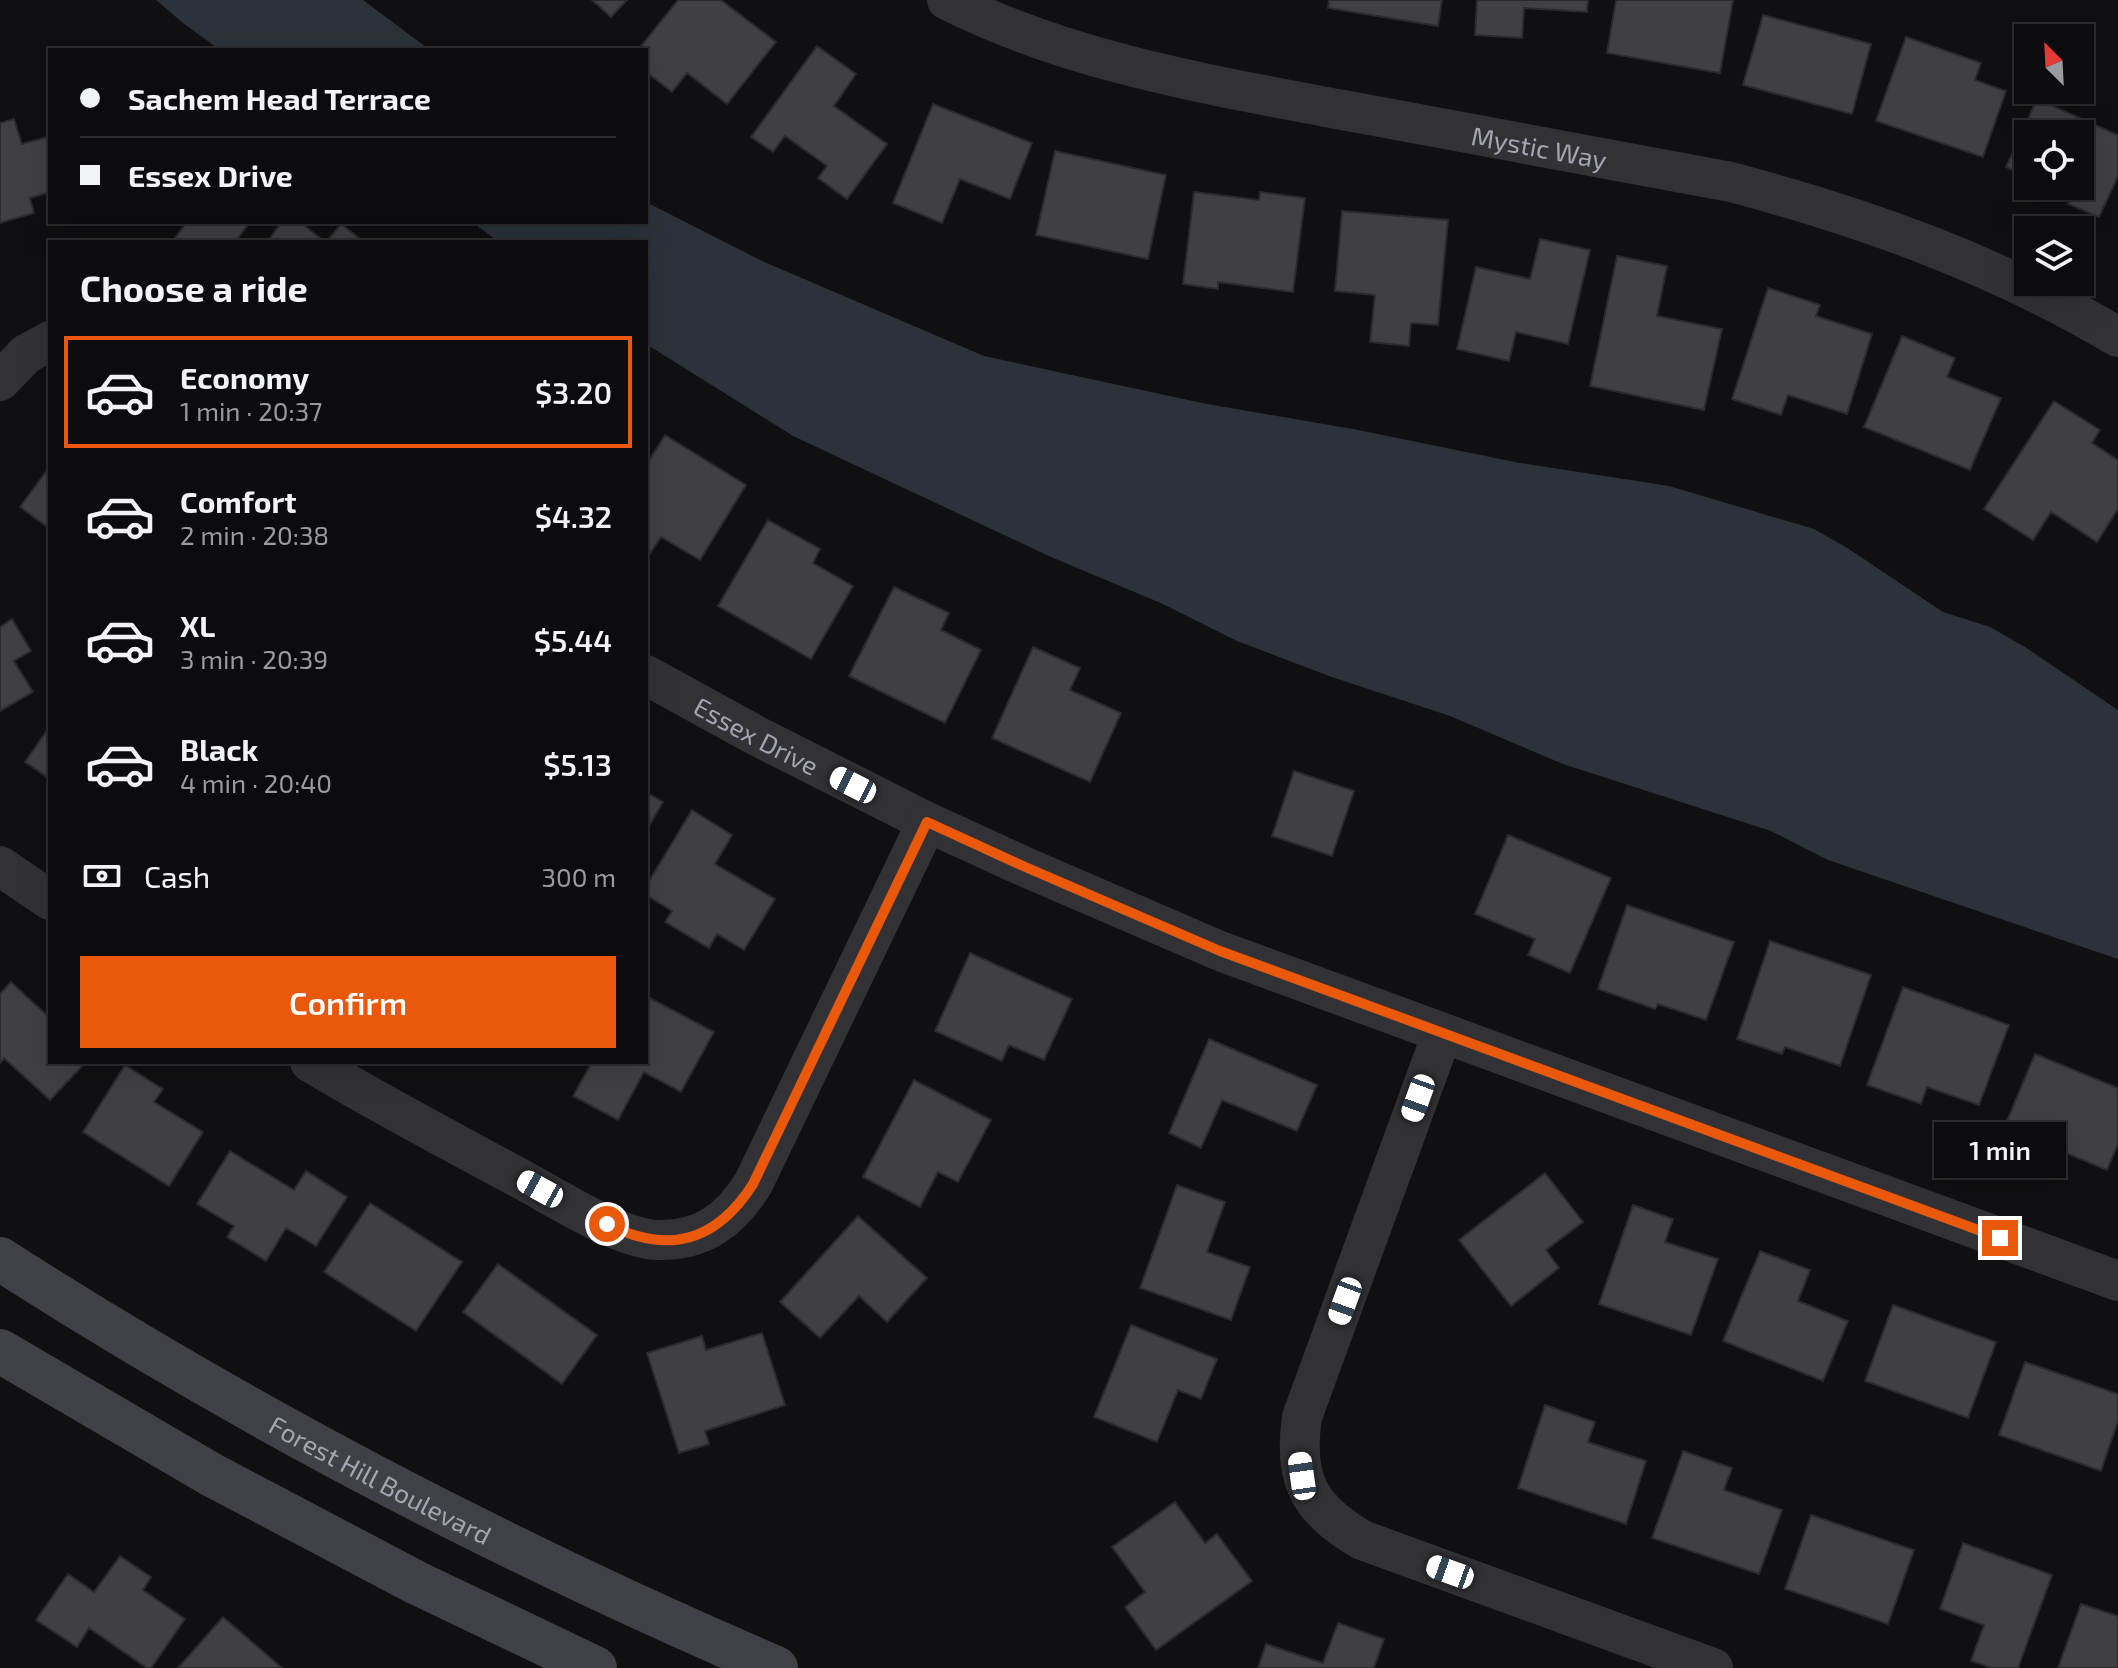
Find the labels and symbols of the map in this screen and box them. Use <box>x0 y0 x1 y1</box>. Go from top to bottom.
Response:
north arrow <box>2014 24 2094 104</box>
street label: Mystic Way <box>1469 119 1610 174</box>
street label: Essex Drive <box>689 689 824 780</box>
car <box>826 763 880 807</box>
car <box>1399 1071 1437 1125</box>
callout: 1 min <box>1934 1122 2066 1178</box>
car <box>513 1167 567 1211</box>
route start <box>589 1206 625 1242</box>
route end <box>1982 1220 2018 1256</box>
car <box>1326 1274 1364 1328</box>
street label: Forest Hill Boulevard <box>265 1408 497 1550</box>
car <box>1287 1451 1317 1501</box>
car <box>1423 1553 1477 1591</box>

